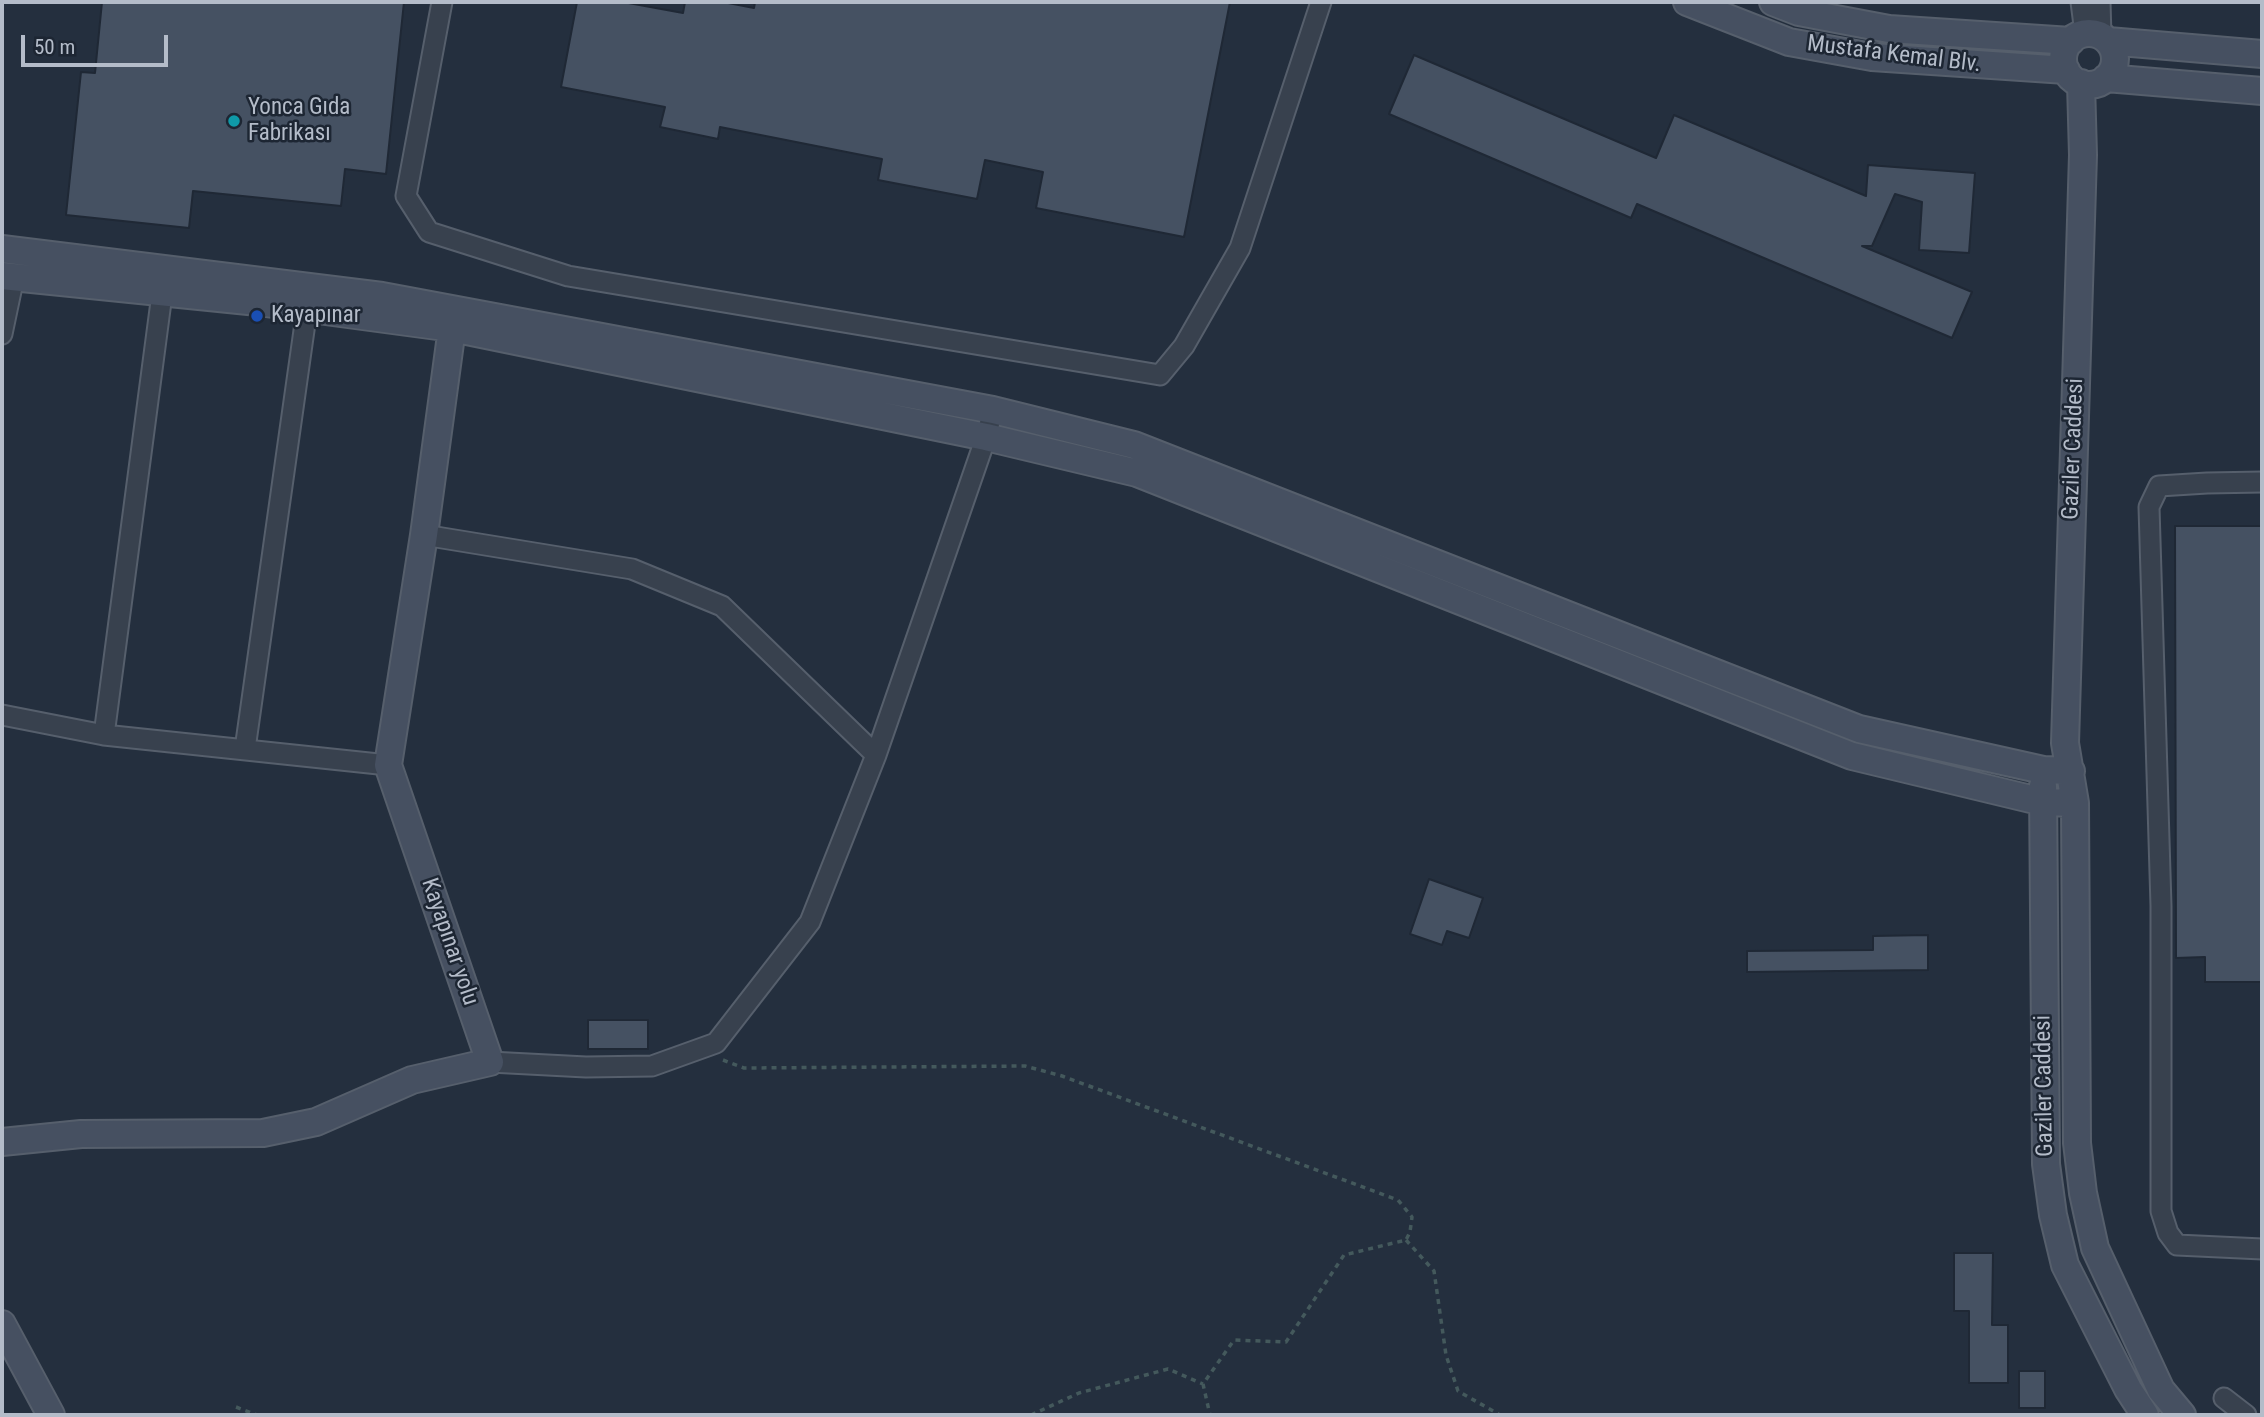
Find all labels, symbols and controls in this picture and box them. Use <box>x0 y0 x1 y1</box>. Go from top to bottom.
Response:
scale bar <box>24 21 172 65</box>
street label: Mustafa Kemal Blv. <box>1806 31 1982 79</box>
text: 50 m <box>34 35 75 59</box>
place label: Yonca Gıda Fabrikası <box>248 94 350 148</box>
marker: Yonca Gıda Fabrikası <box>226 113 242 129</box>
place label: Kayapınar <box>271 302 361 330</box>
marker: Kayapınar <box>249 308 265 324</box>
street label: Gaziler Caddesi <box>2058 378 2090 520</box>
street label: Kayapınar yolu <box>414 875 484 1009</box>
street label: Gaziler Caddesi <box>2030 1015 2060 1157</box>

